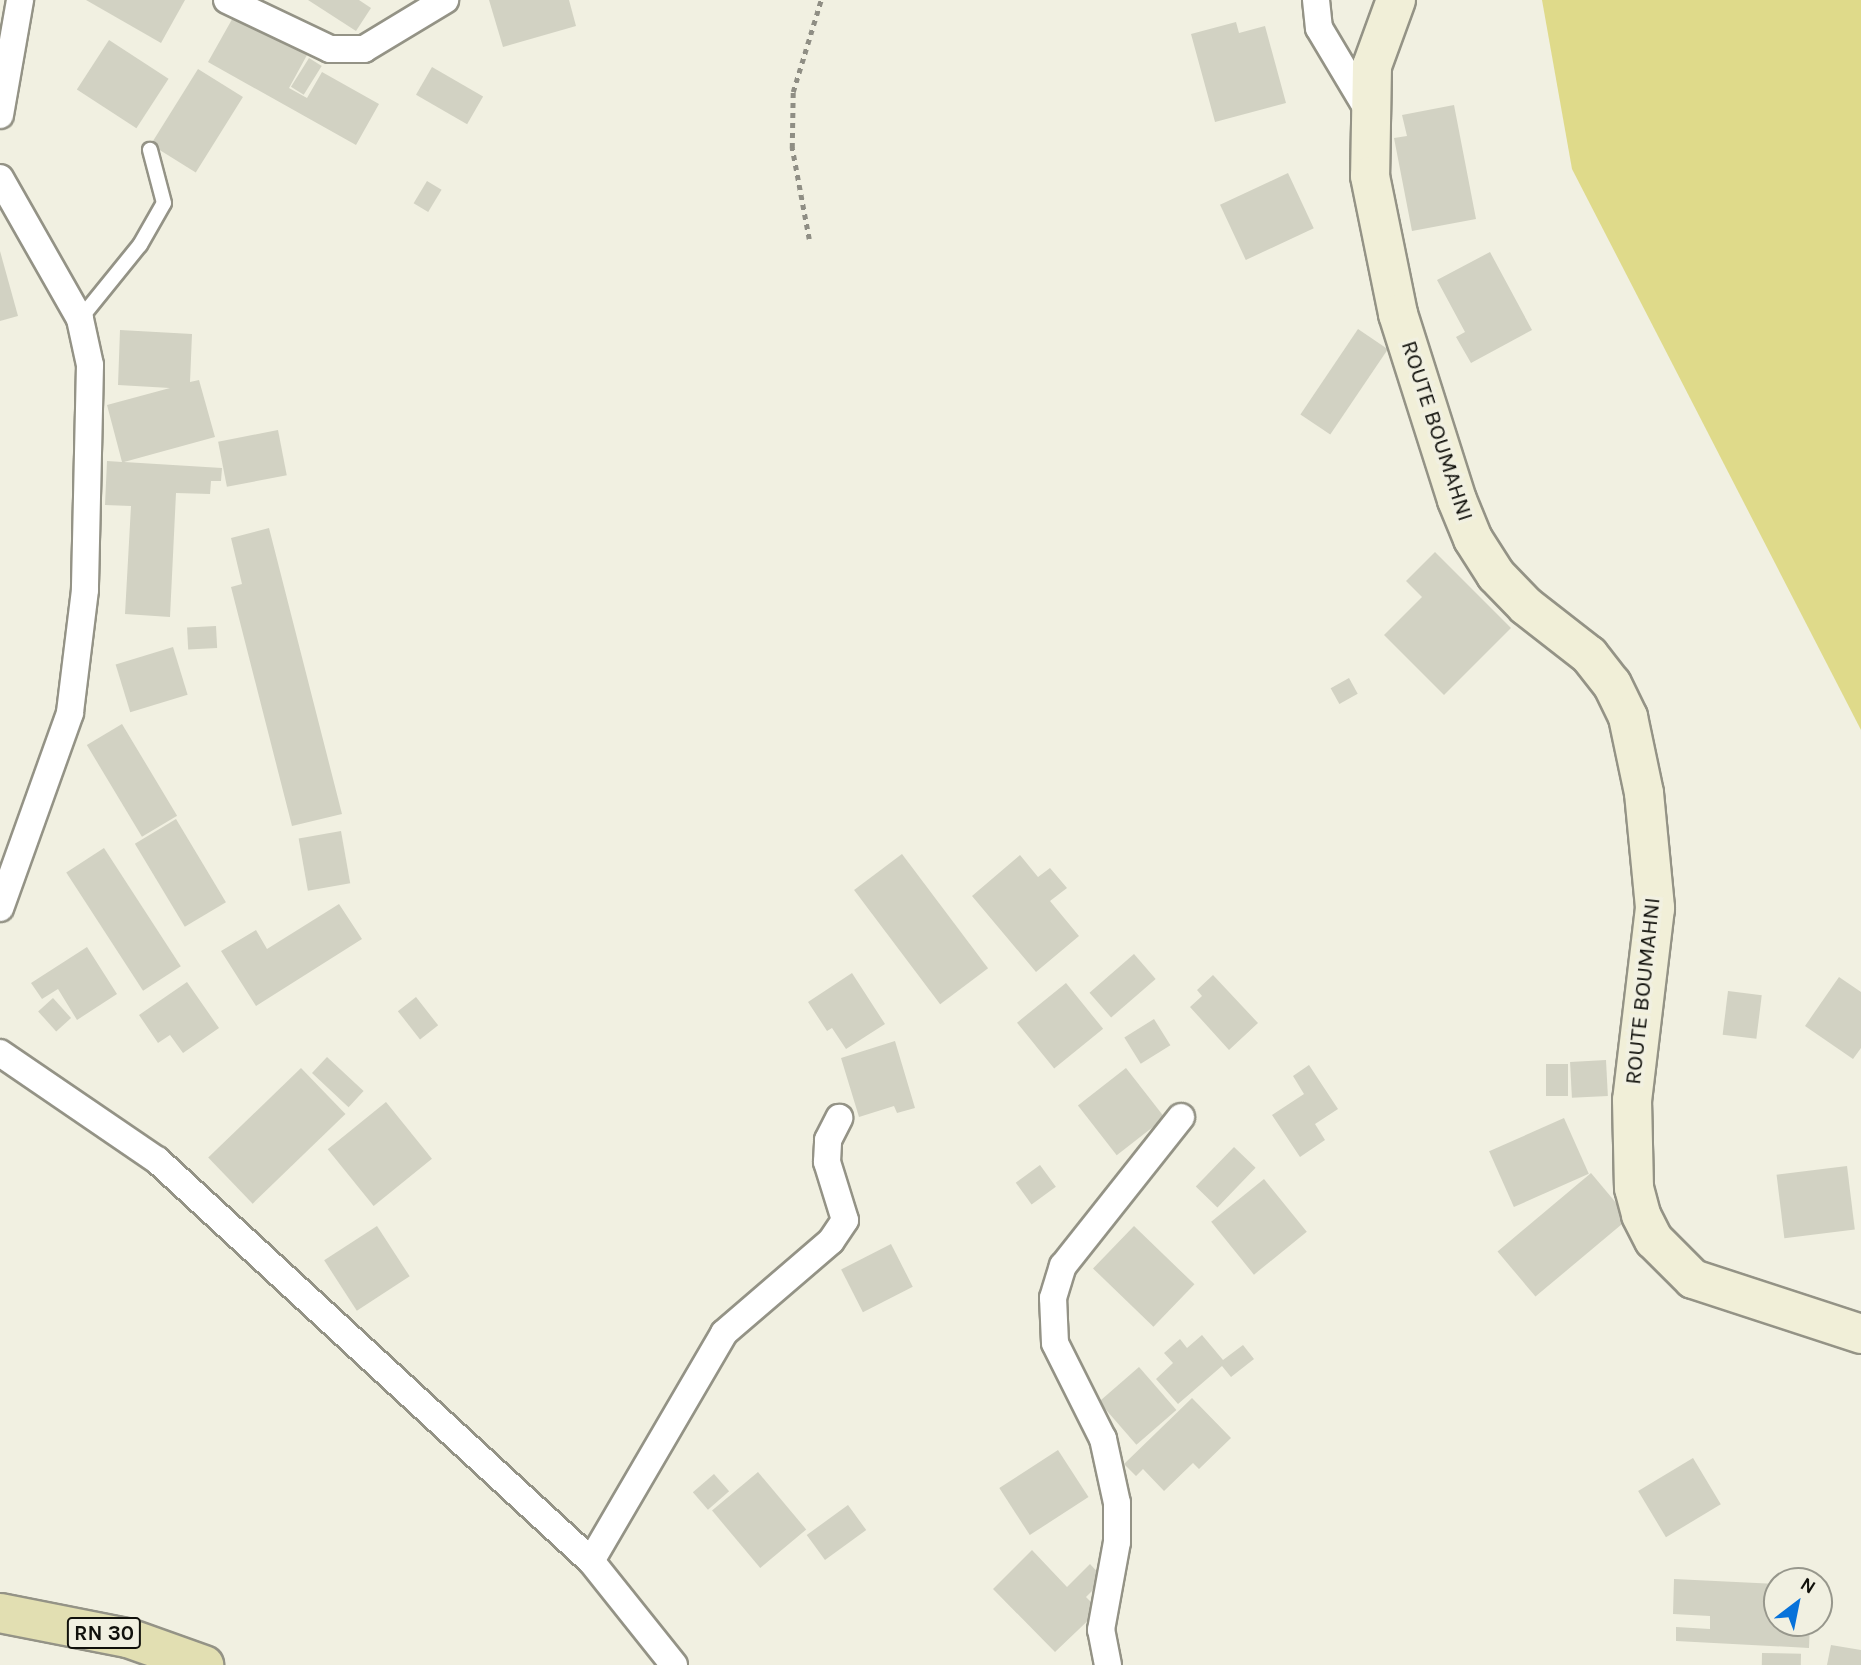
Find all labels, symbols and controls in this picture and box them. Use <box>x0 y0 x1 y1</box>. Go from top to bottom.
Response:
street label: ROUTE BOUMAHNI <box>1395 337 1479 525</box>
street label: ROUTE BOUMAHNI <box>1619 896 1667 1086</box>
north arrow <box>1763 1567 1833 1637</box>
text: N <box>1796 1573 1820 1599</box>
road number: RN 30 <box>66 1616 142 1650</box>

